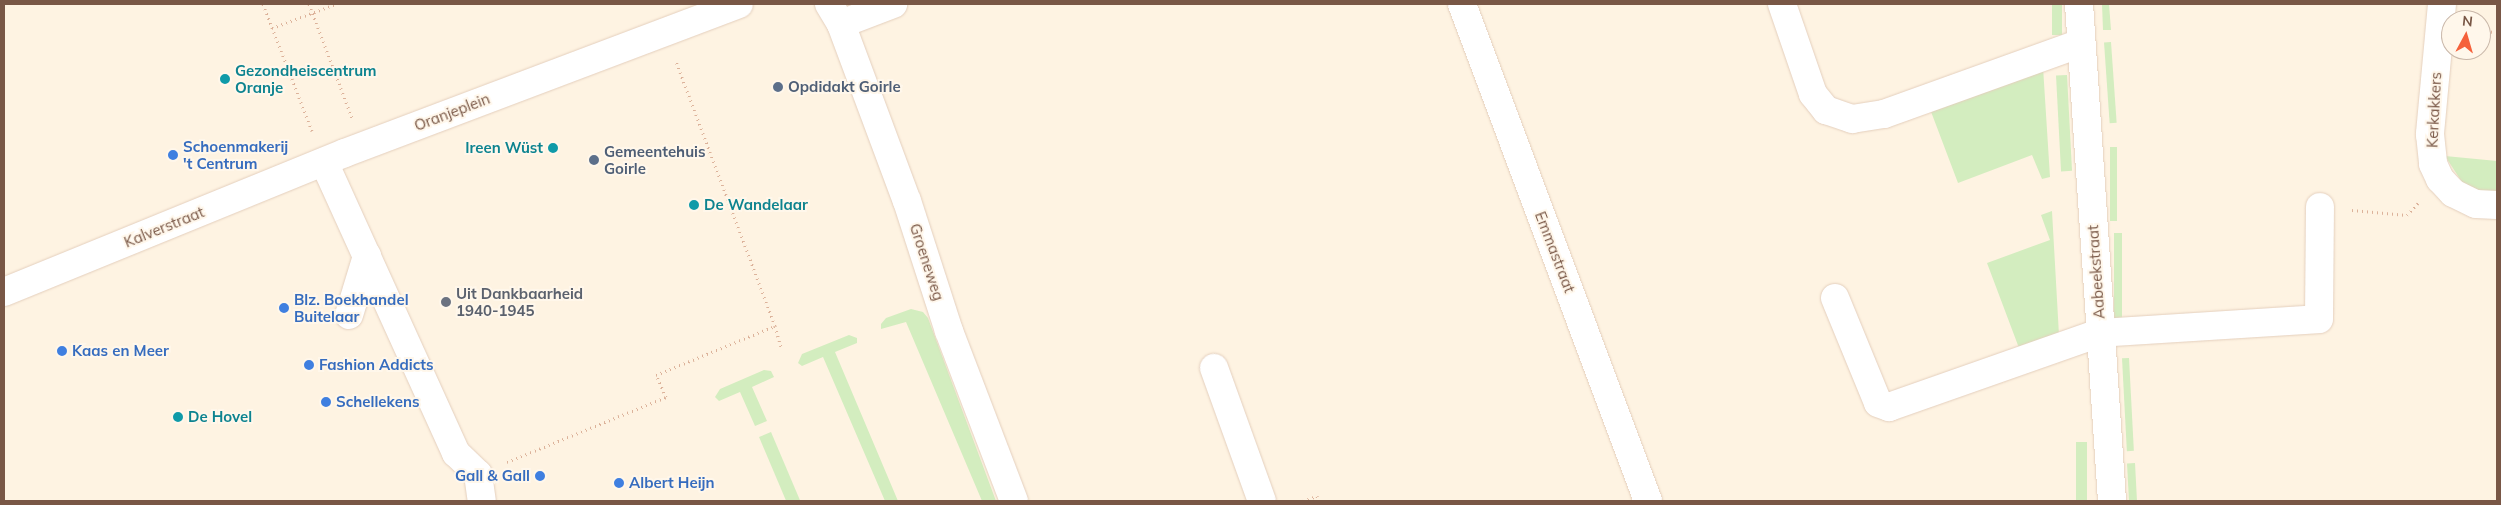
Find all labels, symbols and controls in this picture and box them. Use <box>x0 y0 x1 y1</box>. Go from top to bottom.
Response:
north arrow <box>2441 10 2491 60</box>
text: N <box>2461 12 2474 31</box>
place label: Gezondheiscentrum Oranje <box>235 61 377 96</box>
street label: Kerkakkers <box>2423 72 2445 148</box>
marker: Gezondheiscentrum Oranje <box>219 73 231 85</box>
place label: Opdidakt Goirle <box>788 78 901 96</box>
marker: Opdidakt Goirle <box>772 81 784 93</box>
street label: Oranjeplein <box>412 89 492 135</box>
place label: Schoenmakerij 't Centrum <box>183 137 288 172</box>
place label: Ireen Wüst <box>465 139 543 157</box>
marker: Ireen Wüst <box>547 142 559 154</box>
place label: Gemeentehuis Goirle <box>604 142 706 177</box>
marker: Schoenmakerij 't Centrum <box>167 149 179 161</box>
marker: Gemeentehuis Goirle <box>588 154 600 166</box>
place label: De Wandelaar <box>704 196 808 214</box>
marker: De Wandelaar <box>688 199 700 211</box>
street label: Kalverstraat <box>121 203 207 251</box>
street label: Emmastraat <box>1531 209 1579 295</box>
street label: Groeneweg <box>906 221 948 303</box>
street label: Aabeekstraat <box>2084 224 2108 320</box>
place label: Uit Dankbaarheid 1940-1945 <box>456 284 583 319</box>
place label: Blz. Boekhandel Buitelaar <box>294 290 409 325</box>
marker: Uit Dankbaarheid 1940-1945 <box>440 296 452 308</box>
marker: Blz. Boekhandel Buitelaar <box>278 302 290 314</box>
place label: Kaas en Meer <box>72 342 169 360</box>
marker: Kaas en Meer <box>56 345 68 357</box>
place label: Fashion Addicts <box>319 356 434 374</box>
marker: Fashion Addicts <box>303 359 315 371</box>
place label: Schellekens <box>336 393 419 411</box>
marker: Schellekens <box>320 396 332 408</box>
place label: De Hovel <box>188 408 252 426</box>
marker: De Hovel <box>172 411 184 423</box>
place label: Gall & Gall <box>455 467 530 485</box>
marker: Gall & Gall <box>534 470 546 482</box>
place label: Albert Heijn <box>629 474 714 492</box>
marker: Albert Heijn <box>613 477 625 489</box>

